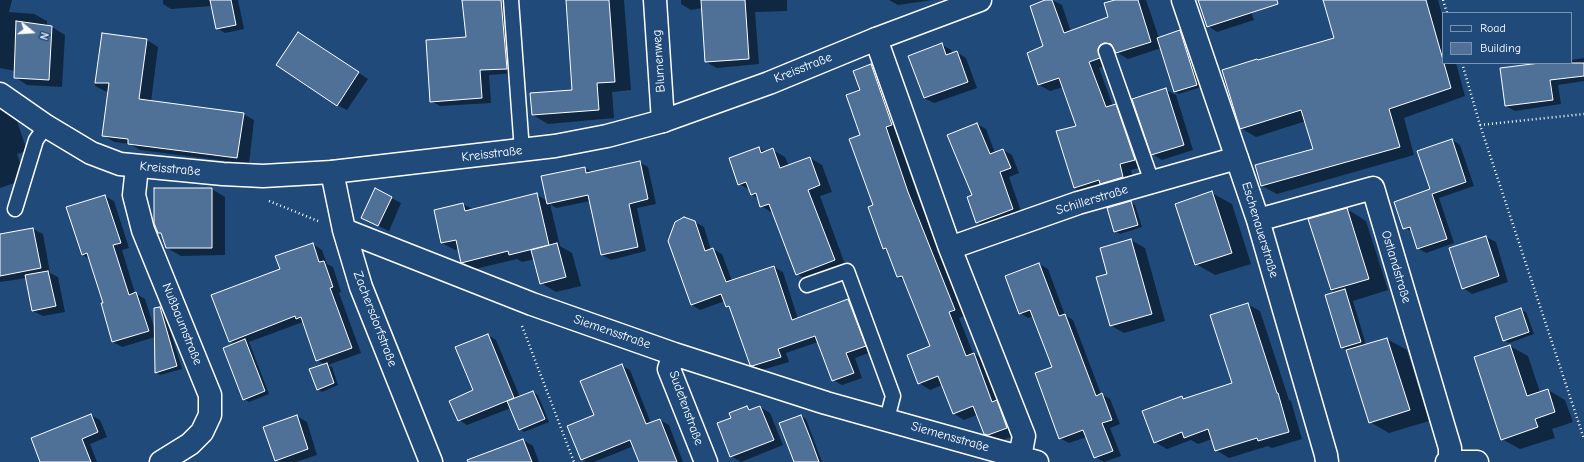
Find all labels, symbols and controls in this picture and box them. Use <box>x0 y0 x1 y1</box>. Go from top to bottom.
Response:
north arrow <box>12 12 52 52</box>
legend <box>1442 12 1572 64</box>
text: Road <box>1480 21 1506 35</box>
street label: Blumenweg <box>649 29 669 93</box>
text: N <box>37 30 51 41</box>
text: Building <box>1480 41 1521 55</box>
street label: Kreisstraße <box>772 49 834 87</box>
street label: Kreisstraße <box>461 143 523 165</box>
street label: Kreisstraße <box>139 159 201 179</box>
street label: Eschenauerstraße <box>1238 180 1282 280</box>
street label: Schillerstraße <box>1054 182 1130 218</box>
street label: Ostlandstraße <box>1378 229 1414 305</box>
street label: Zachersdorfstraße <box>350 269 400 369</box>
street label: Nußbaumstraße <box>158 281 206 367</box>
street label: Siemensstraße <box>571 312 653 352</box>
street label: Sudetenstraße <box>665 369 707 447</box>
street label: Siemensstraße <box>909 418 991 456</box>

